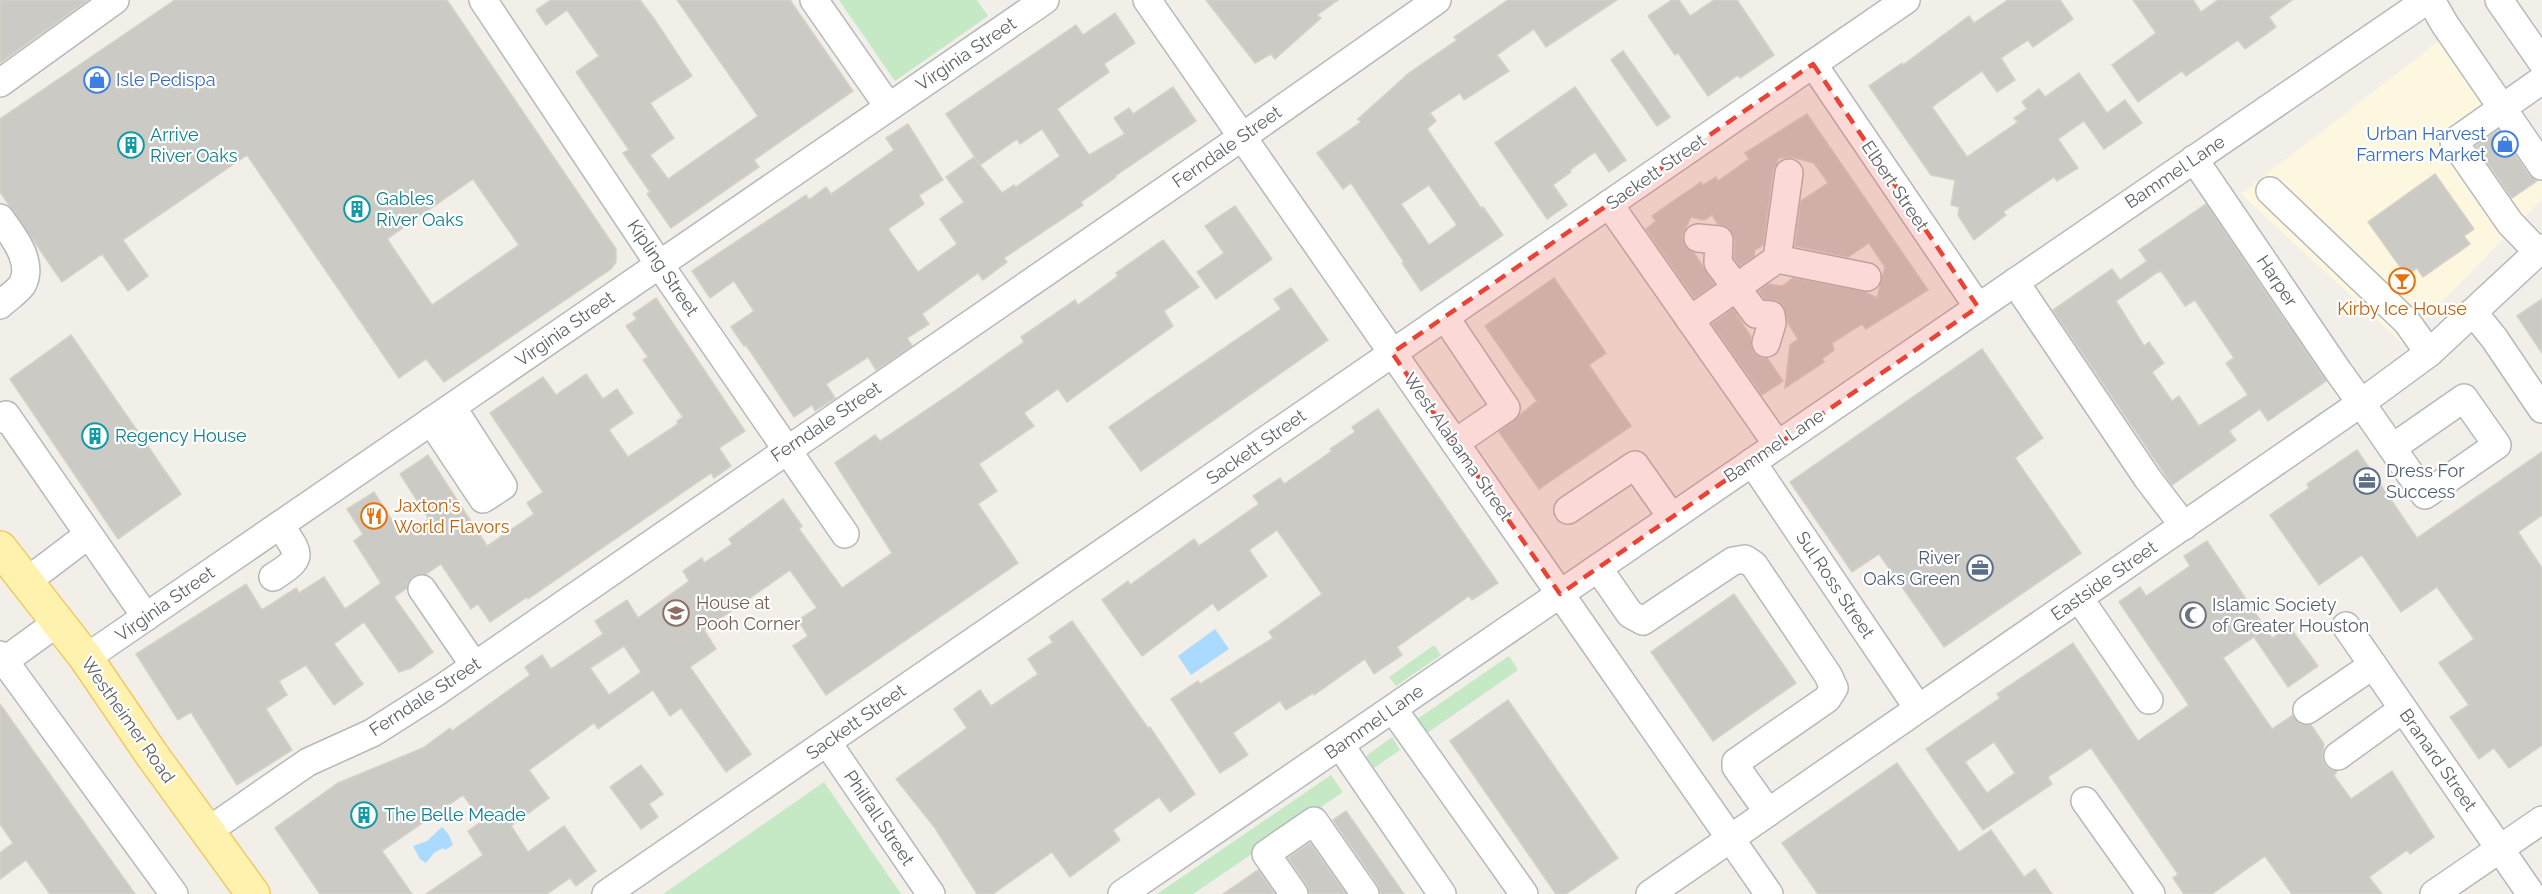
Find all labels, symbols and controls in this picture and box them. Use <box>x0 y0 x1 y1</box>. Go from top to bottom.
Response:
street label: Virginia Street <box>912 12 1020 95</box>
shop icon: Isle Pedispa <box>82 65 112 95</box>
place label: Isle Pedispa <box>116 69 215 90</box>
street label: Ferndale Street <box>1168 101 1285 192</box>
place label: Urban Harvest Farmers Market <box>2356 123 2486 165</box>
place label: Arrive River Oaks <box>150 124 238 166</box>
shop icon: Urban Harvest Farmers Market <box>2490 129 2520 159</box>
building icon: Arrive River Oaks <box>116 130 146 160</box>
street label: Sackett Street <box>1602 130 1710 214</box>
street label: Bammel Lane <box>2121 130 2229 213</box>
street label: Elbert Street <box>1858 137 1933 235</box>
place label: Gables River Oaks <box>376 188 464 230</box>
building icon: Gables River Oaks <box>342 194 372 224</box>
street label: Kipling Street <box>624 216 703 320</box>
street label: Harper <box>2253 251 2303 311</box>
bar icon: Kirby Ice House <box>2387 266 2417 296</box>
street label: Virginia Street <box>511 287 618 370</box>
place label: Kirby Ice House <box>2337 298 2467 319</box>
street label: West Alabama Street <box>1399 369 1517 525</box>
street label: Ferndale Street <box>767 377 885 466</box>
street label: Bammel Lane <box>1720 404 1828 487</box>
street label: Sackett Street <box>1202 405 1310 489</box>
building icon: Regency House <box>80 421 110 451</box>
place label: Regency House <box>115 425 247 446</box>
place label: Dress For Success <box>2386 460 2465 502</box>
office icon: Dress For Success <box>2352 466 2382 496</box>
place label: Jaxton's World Flavors <box>394 495 510 537</box>
restaurant icon: Jaxton's World Flavors <box>359 501 389 531</box>
street label: Sul Ross Street <box>1792 527 1879 642</box>
street label: Eastside Street <box>2047 536 2161 625</box>
place label: River Oaks Green <box>1863 547 1961 589</box>
office icon: River Oaks Green <box>1965 553 1995 583</box>
street label: Virginia Street <box>111 562 218 645</box>
place label: House at Pooh Corner <box>696 592 801 634</box>
place label: Islamic Society of Greater Houston <box>2212 594 2369 636</box>
school or university icon: House at Pooh Corner <box>661 598 691 628</box>
mosque icon: Islamic Society of Greater Houston <box>2178 600 2208 630</box>
street label: Westheimer Road <box>77 653 180 787</box>
street label: Ferndale Street <box>365 653 484 740</box>
street label: Sackett Street <box>802 680 910 764</box>
street label: Bammel Lane <box>1320 680 1427 763</box>
street label: Branard Street <box>2395 704 2481 815</box>
street label: Philfall Street <box>840 766 919 869</box>
building icon: The Belle Meade <box>349 800 379 830</box>
place label: The Belle Meade <box>384 804 526 825</box>

